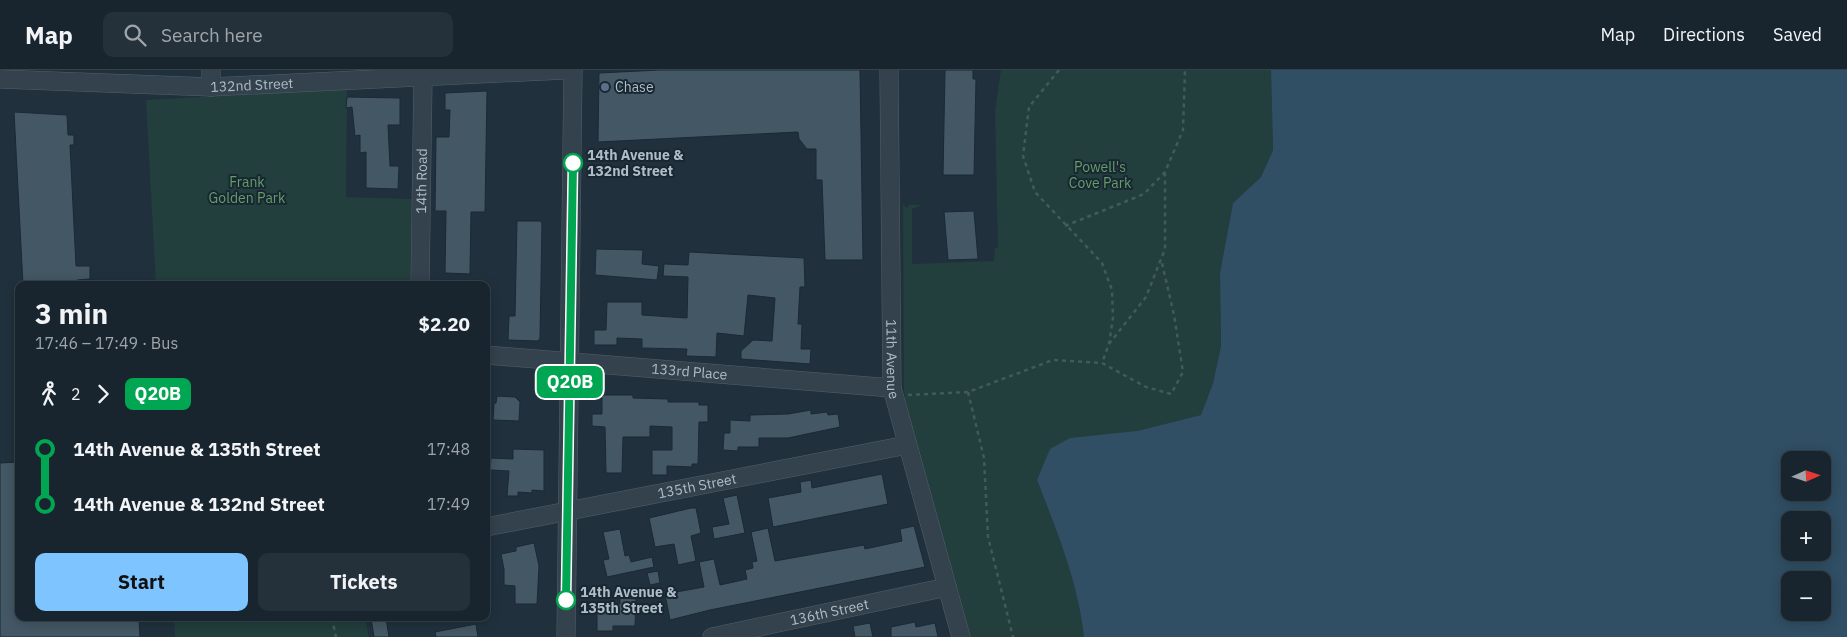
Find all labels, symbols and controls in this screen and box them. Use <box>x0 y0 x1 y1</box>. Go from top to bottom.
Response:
search box <box>103 12 453 57</box>
text: Map <box>25 19 73 51</box>
icon: search <box>121 21 149 49</box>
text: Search here <box>161 23 263 47</box>
text: Map <box>1600 23 1635 46</box>
text: Directions <box>1663 23 1745 46</box>
text: Saved <box>1773 23 1822 46</box>
street label: 132nd Street <box>210 74 294 96</box>
place label: Chase <box>615 78 654 96</box>
marker: Chase <box>599 81 611 93</box>
place label: 14th Avenue & 132nd Street <box>587 146 684 180</box>
street label: 14th Road <box>412 148 431 214</box>
marker: 14th Avenue & 132nd Street <box>563 153 583 173</box>
park label: Powell's Cove Park <box>1069 158 1132 192</box>
park label: Frank Golden Park <box>209 173 286 207</box>
text: 3 min <box>35 295 108 332</box>
text: $2.20 <box>418 312 470 336</box>
street label: 11th Avenue <box>882 319 904 401</box>
text: 17:46 – 17:49 · Bus <box>35 333 178 353</box>
street label: 133rd Place <box>651 359 728 384</box>
line badge: Q20B <box>535 366 605 398</box>
text: Q20B <box>547 370 593 393</box>
icon: walk <box>35 380 63 408</box>
icon: forward <box>89 380 117 408</box>
text: Q20B <box>135 382 181 405</box>
text: 2 <box>71 384 81 404</box>
text: 14th Avenue & 135th Street <box>73 437 321 461</box>
text: 17:48 <box>427 439 470 459</box>
north arrow <box>1781 451 1831 501</box>
map controls <box>1781 451 1831 621</box>
street label: 135th Street <box>656 469 738 502</box>
text: 14th Avenue & 132nd Street <box>73 492 325 516</box>
text: 17:49 <box>427 494 470 514</box>
button: + <box>1781 511 1831 561</box>
button: Start <box>35 553 248 611</box>
button: Tickets <box>258 553 470 611</box>
button: − <box>1781 571 1831 621</box>
place label: 14th Avenue & 135th Street <box>580 583 677 617</box>
marker: 14th Avenue & 135th Street <box>556 590 576 610</box>
street label: 136th Street <box>788 595 870 629</box>

